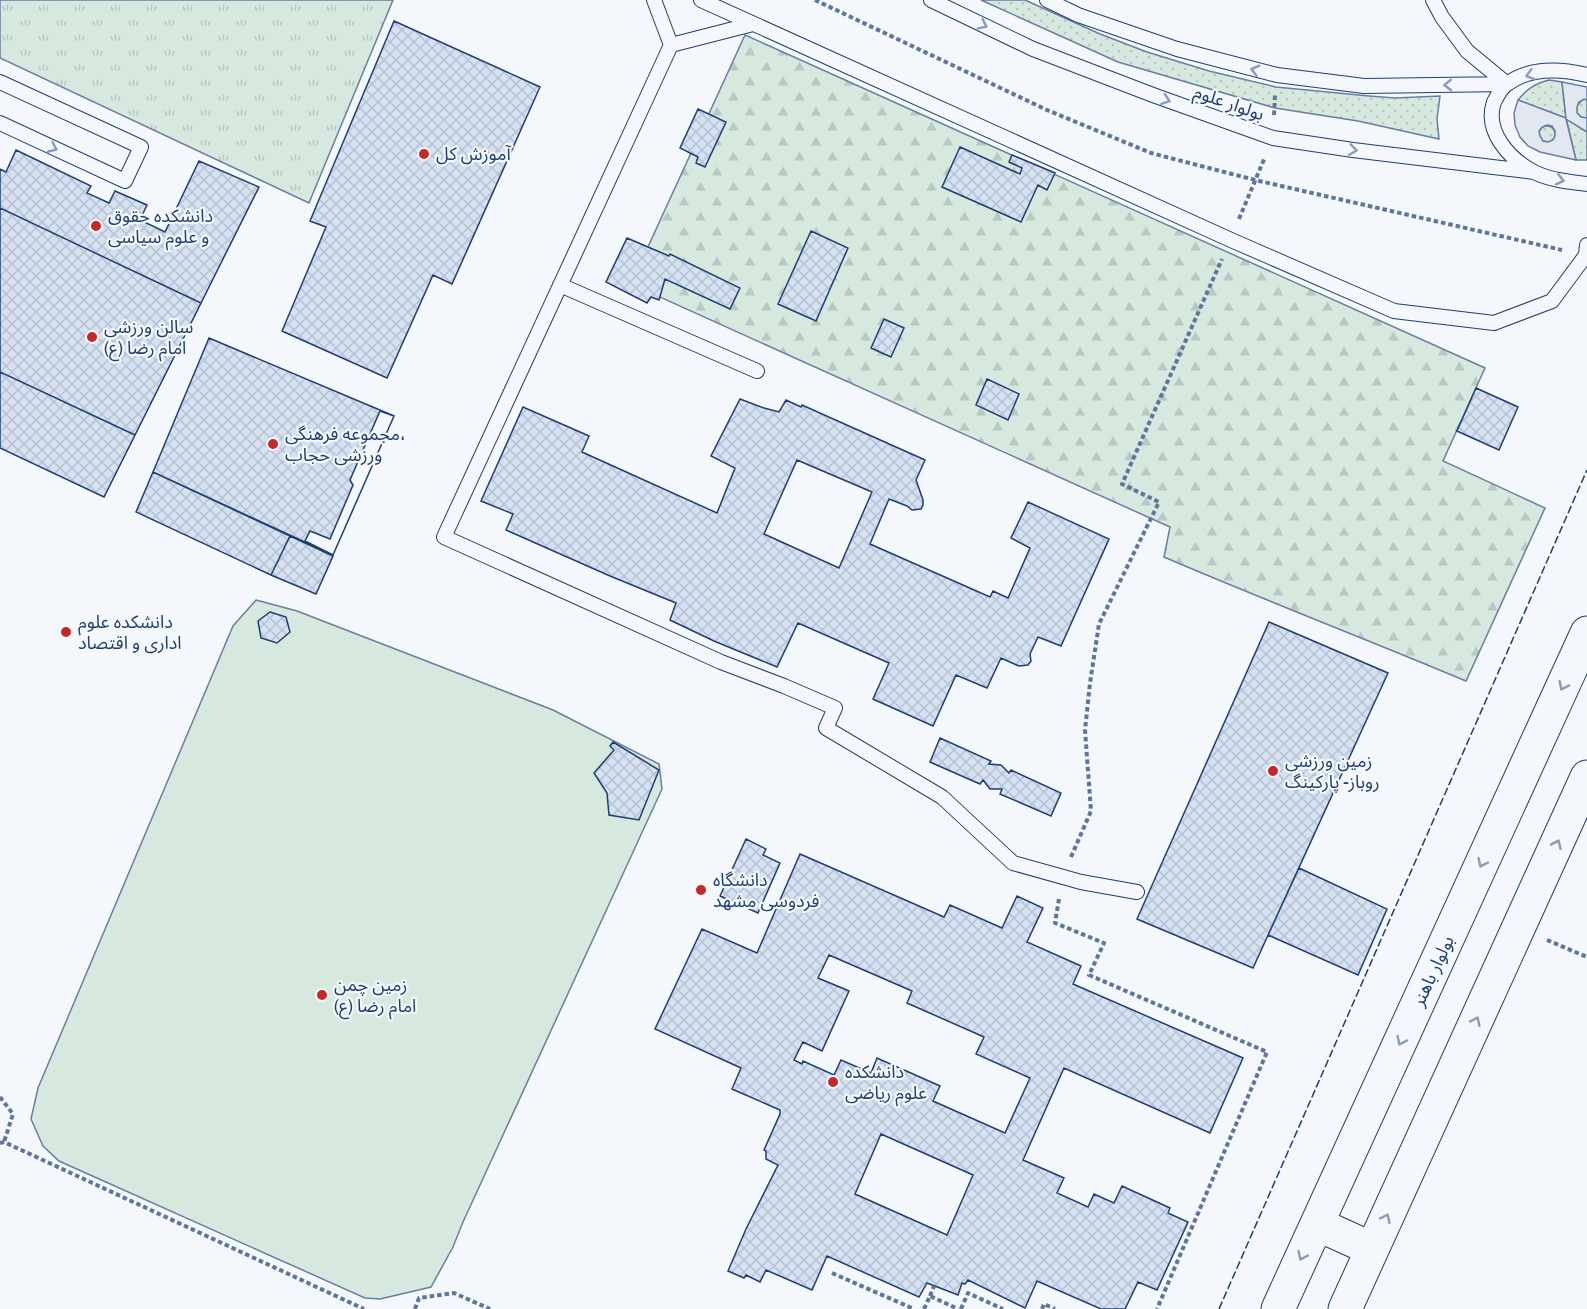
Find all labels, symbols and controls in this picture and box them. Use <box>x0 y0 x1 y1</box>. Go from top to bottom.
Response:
one-way arrow <box>977 18 988 30</box>
one-way arrow <box>1250 64 1260 77</box>
one-way arrow <box>1525 68 1536 80</box>
one-way arrow <box>1444 78 1453 91</box>
street label: بولوار علوم <box>1190 79 1268 128</box>
one-way arrow <box>1160 92 1171 105</box>
one-way arrow <box>47 141 58 153</box>
place label: آموزش کل <box>436 141 511 166</box>
one-way arrow <box>1348 144 1358 156</box>
marker: آموزش کل <box>417 147 431 161</box>
one-way arrow <box>1555 172 1565 185</box>
place label: دانشکده حقوق و علوم سیاسی <box>108 203 213 251</box>
marker: دانشکده حقوق و علوم سیاسی <box>89 219 103 233</box>
place label: سالن ورزشی امام رضا (ع) <box>104 314 193 362</box>
marker: سالن ورزشی امام رضا (ع) <box>85 330 99 344</box>
place label: مجموعه فرهنگی، ورزشی حجاب <box>285 421 406 467</box>
marker: مجموعه فرهنگی، ورزشی حجاب <box>266 437 280 451</box>
place label: دانشکده علوم اداری و اقتصاد <box>78 609 182 655</box>
marker: دانشکده علوم اداری و اقتصاد <box>59 625 73 639</box>
one-way arrow <box>1558 680 1570 691</box>
place label: زمین ورزشی روباز- پارکینگ <box>1285 748 1380 794</box>
marker: زمین ورزشی روباز- پارکینگ <box>1266 764 1280 778</box>
one-way arrow <box>1549 839 1561 850</box>
one-way arrow <box>1477 857 1489 868</box>
place label: دانشگاه فردوسی مشهد <box>713 867 819 913</box>
marker: دانشگاه فردوسی مشهد <box>694 883 708 897</box>
street label: بولوار باهنر <box>1405 931 1460 1011</box>
place label: زمین چمن امام رضا (ع) <box>334 972 416 1020</box>
marker: زمین چمن امام رضا (ع) <box>315 988 329 1002</box>
one-way arrow <box>1468 1016 1480 1027</box>
one-way arrow <box>1396 1034 1408 1045</box>
place label: دانشکده علوم ریاضی <box>845 1059 927 1107</box>
marker: دانشکده علوم ریاضی <box>826 1075 840 1089</box>
one-way arrow <box>1379 1213 1391 1224</box>
one-way arrow <box>1298 1250 1310 1261</box>

